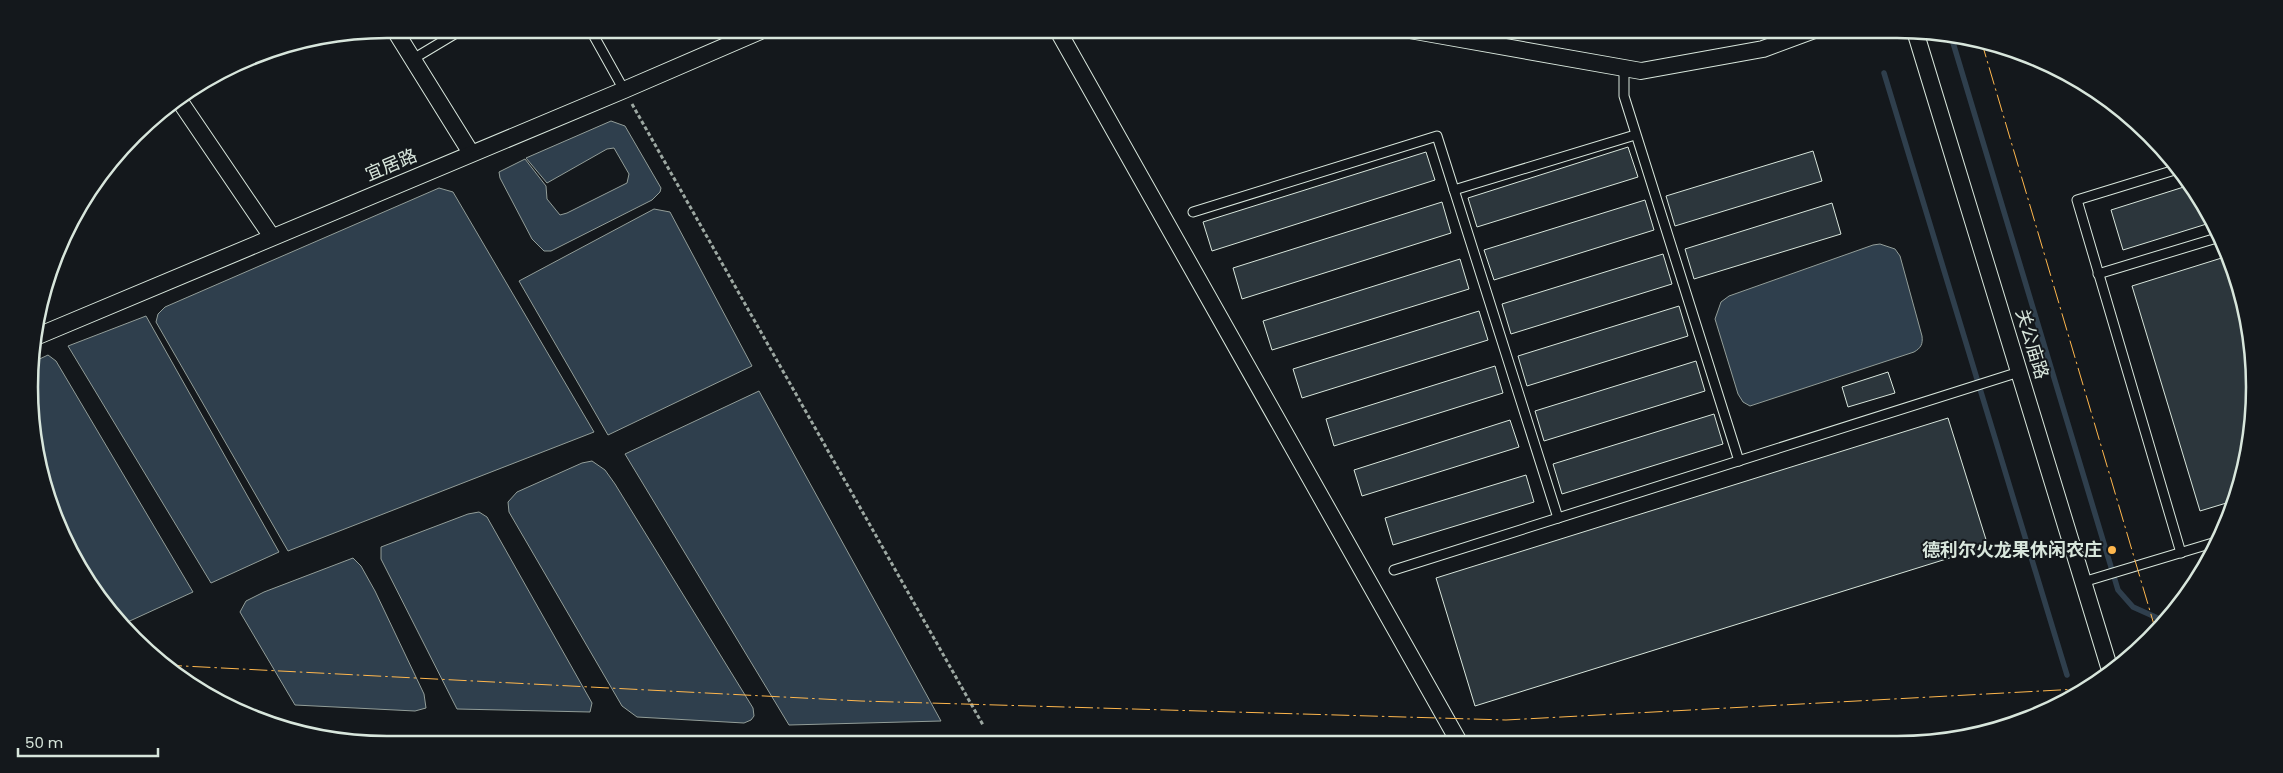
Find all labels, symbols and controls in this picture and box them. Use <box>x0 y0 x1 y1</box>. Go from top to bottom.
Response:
street label: 宜居路 <box>361 142 421 187</box>
street label: 关公庙路 <box>2010 306 2055 382</box>
place label: 德利尔火龙果休闲农庄 <box>1922 537 2102 562</box>
marker: 德利尔火龙果休闲农庄 <box>2106 544 2118 556</box>
scale bar <box>18 726 158 758</box>
text: 50 m <box>25 732 63 753</box>

